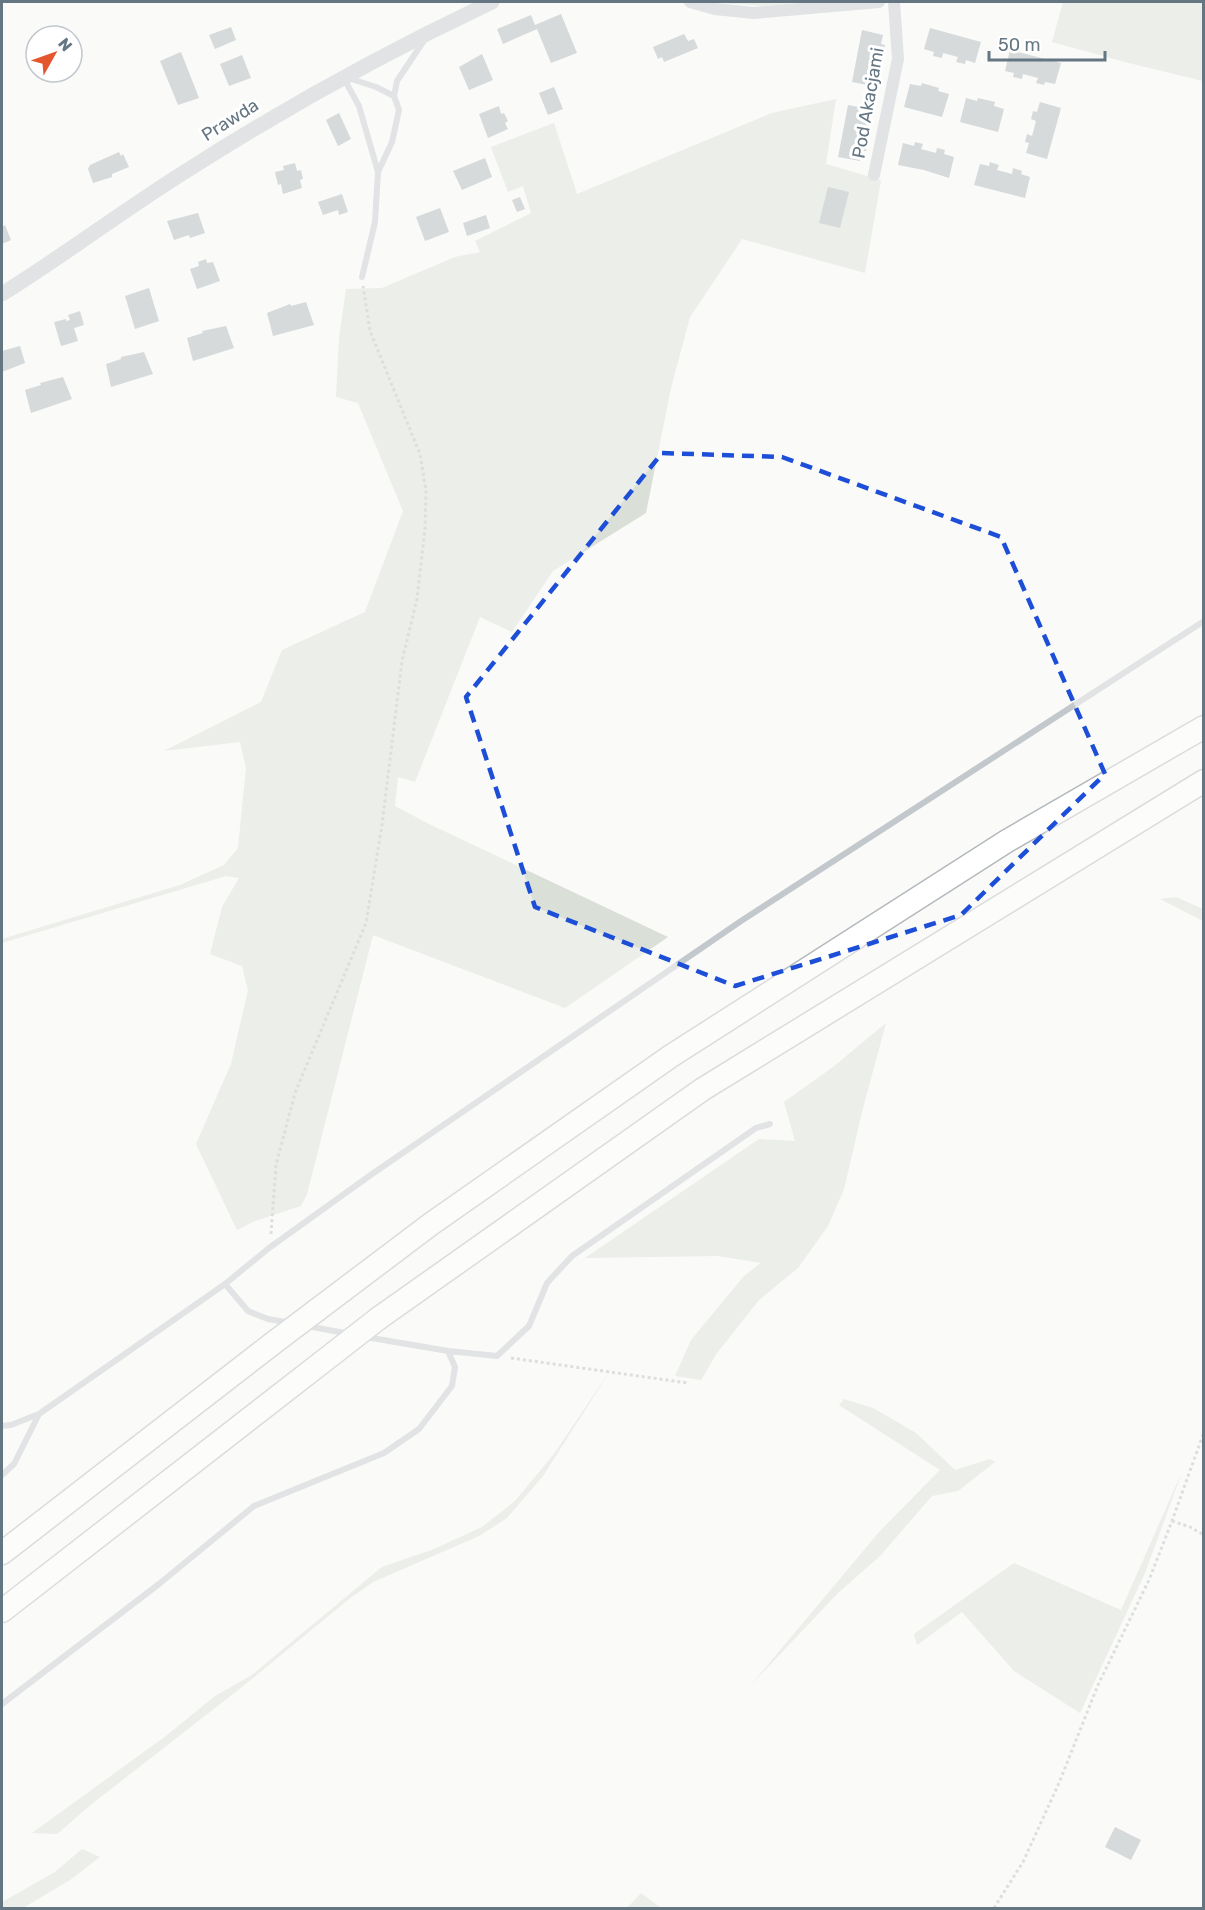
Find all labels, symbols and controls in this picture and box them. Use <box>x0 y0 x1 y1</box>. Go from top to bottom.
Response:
north arrow <box>24 24 84 84</box>
scale bar <box>989 24 1104 62</box>
text: N <box>54 34 76 55</box>
text: 50 m <box>998 34 1041 56</box>
street label: Pod Akacjami <box>847 46 889 160</box>
street label: Prawda <box>197 94 263 146</box>

